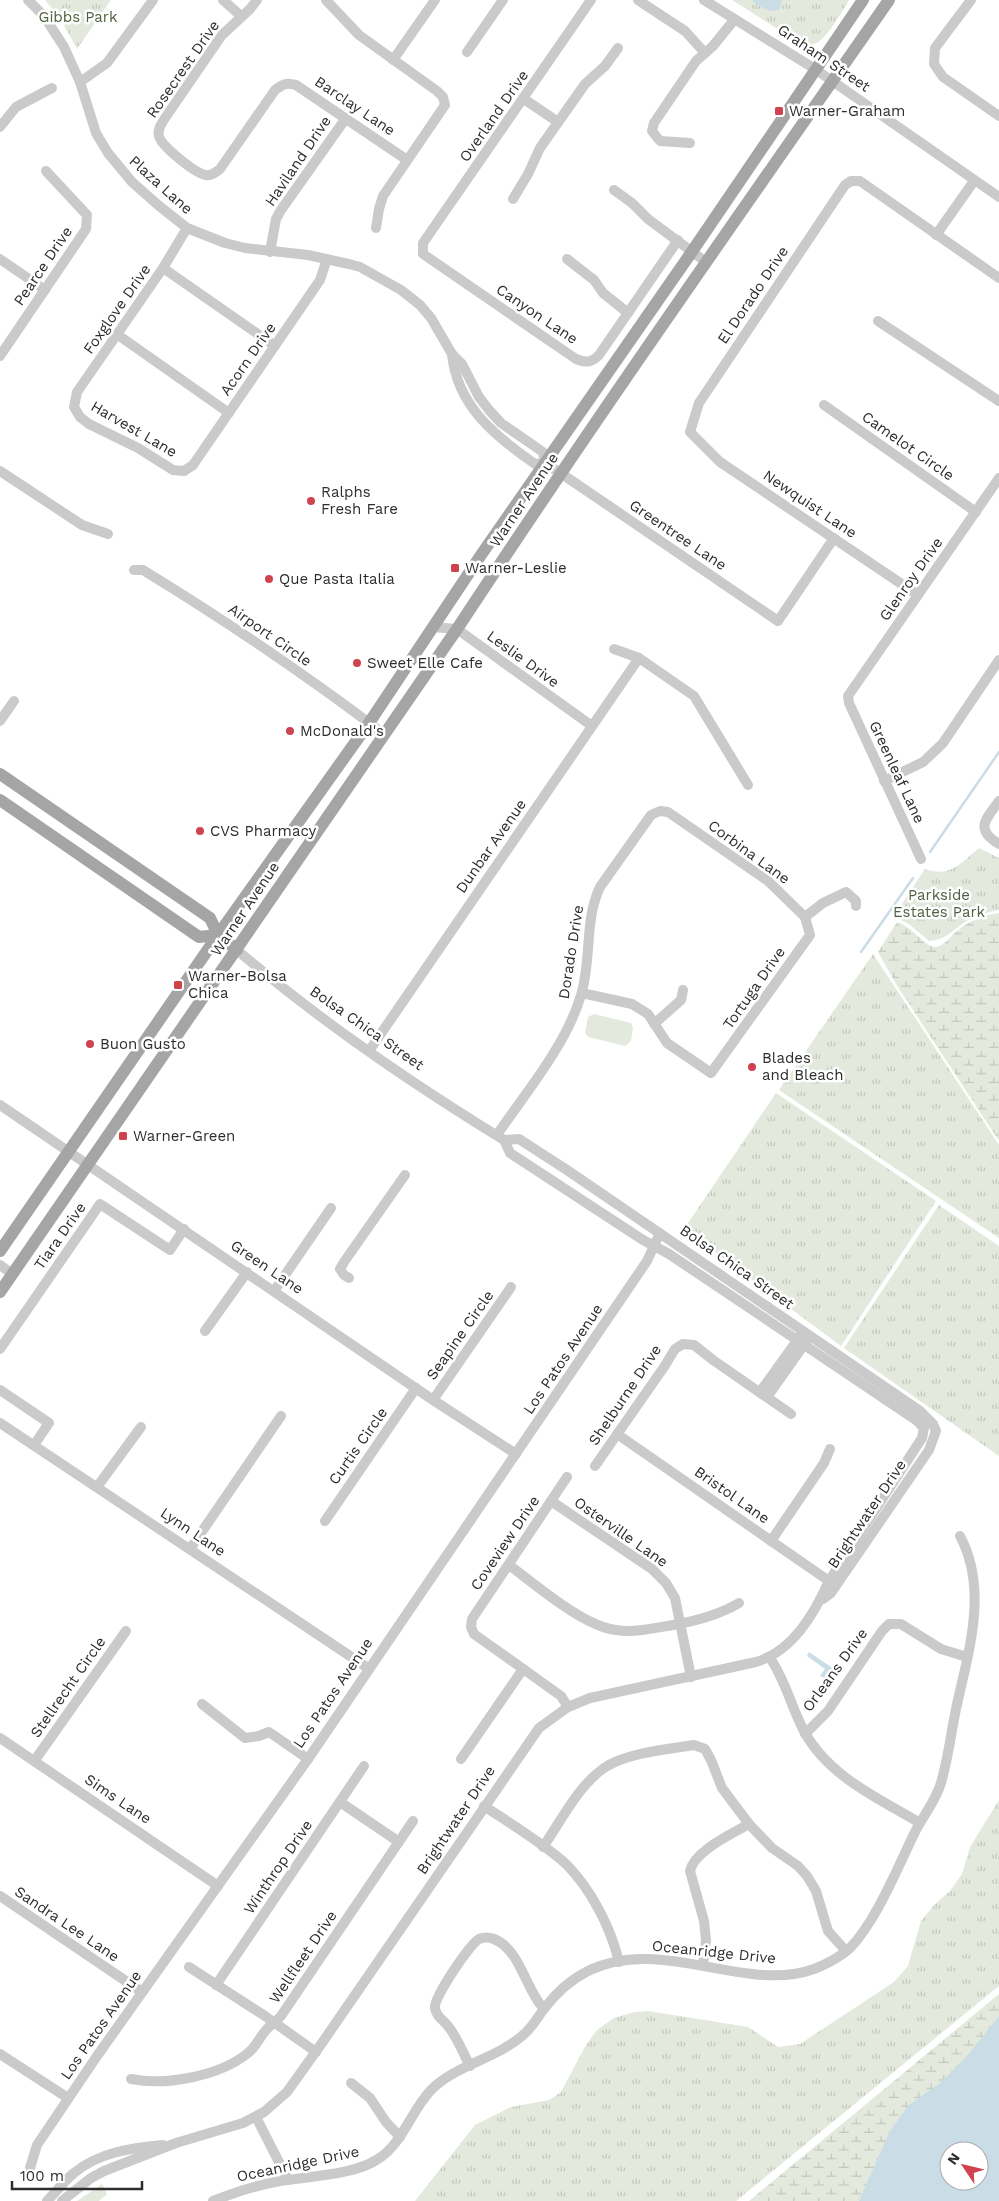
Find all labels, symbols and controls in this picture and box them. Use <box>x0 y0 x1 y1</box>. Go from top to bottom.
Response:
park label: Gibbs Park <box>39 8 118 26</box>
street label: Rosecrest Drive <box>143 17 223 121</box>
street label: Graham Street <box>774 20 874 96</box>
street label: Overland Drive <box>456 67 532 165</box>
street label: Barclay Lane <box>311 73 399 139</box>
place label: Warner-Graham <box>789 102 905 120</box>
marker: Warner-Graham <box>773 105 785 117</box>
street label: Haviland Drive <box>261 112 335 210</box>
street label: Plaza Lane <box>126 152 196 218</box>
street label: Pearce Drive <box>10 223 76 309</box>
street label: El Dorado Drive <box>714 243 792 347</box>
street label: Foxglove Drive <box>79 261 155 357</box>
street label: Canyon Lane <box>493 280 581 348</box>
street label: Acorn Drive <box>216 319 280 399</box>
street label: Harvest Lane <box>88 397 180 461</box>
street label: Camelot Circle <box>858 408 958 484</box>
street label: Warner Avenue <box>486 449 562 551</box>
street label: Newquist Lane <box>760 466 860 542</box>
place label: Ralphs Fresh Fare <box>321 483 398 518</box>
marker: Ralphs Fresh Fare <box>305 495 317 507</box>
street label: Greentree Lane <box>626 496 730 574</box>
street label: Glenroy Drive <box>876 534 946 624</box>
place label: Warner-Leslie <box>465 559 567 577</box>
marker: Warner-Leslie <box>449 562 461 574</box>
place label: Que Pasta Italia <box>279 570 395 588</box>
marker: Que Pasta Italia <box>263 573 275 585</box>
street label: Airport Circle <box>225 600 315 670</box>
street label: Leslie Drive <box>483 627 563 691</box>
place label: Sweet Elle Cafe <box>367 654 483 672</box>
marker: Sweet Elle Cafe <box>351 657 363 669</box>
street label: Greenleaf Lane <box>865 718 929 826</box>
place label: McDonald's <box>300 722 384 740</box>
marker: McDonald's <box>284 725 296 737</box>
street label: Dunbar Avenue <box>452 796 530 896</box>
street label: Corbina Lane <box>705 816 793 888</box>
place label: CVS Pharmacy <box>210 822 316 840</box>
marker: CVS Pharmacy <box>194 825 206 837</box>
street label: Warner Avenue <box>207 858 283 960</box>
park label: Parkside Estates Park <box>893 886 986 921</box>
street label: Dorado Drive <box>555 904 587 1000</box>
street label: Tortuga Drive <box>719 943 789 1033</box>
place label: Warner-Bolsa Chica <box>188 967 287 1002</box>
marker: Warner-Bolsa Chica <box>172 979 184 991</box>
street label: Bolsa Chica Street <box>307 982 428 1074</box>
place label: Buon Gusto <box>100 1035 186 1053</box>
marker: Buon Gusto <box>84 1038 96 1050</box>
place label: Blades and Bleach <box>762 1049 844 1084</box>
marker: Blades and Bleach <box>746 1061 758 1073</box>
place label: Warner-Green <box>133 1127 235 1145</box>
marker: Warner-Green <box>117 1130 129 1142</box>
street label: Tiara Drive <box>30 1199 90 1273</box>
street label: Bolsa Chica Street <box>677 1221 798 1313</box>
street label: Green Lane <box>227 1236 307 1298</box>
street label: Seapine Circle <box>423 1287 497 1383</box>
street label: Los Patos Avenue <box>520 1301 606 1417</box>
street label: Shelburne Drive <box>585 1341 665 1449</box>
street label: Curtis Circle <box>325 1404 391 1488</box>
street label: Brightwater Drive <box>824 1456 910 1572</box>
street label: Bristol Lane <box>691 1462 773 1528</box>
street label: Coveview Drive <box>467 1492 543 1594</box>
street label: Osterville Lane <box>571 1493 671 1571</box>
street label: Lynn Lane <box>157 1504 229 1560</box>
street label: Orleans Drive <box>799 1625 871 1715</box>
street label: Stellrecht Circle <box>26 1633 110 1741</box>
street label: Los Patos Avenue <box>290 1635 376 1751</box>
street label: Brightwater Drive <box>413 1762 499 1878</box>
street label: Sims Lane <box>81 1770 155 1828</box>
street label: Winthrop Drive <box>240 1816 316 1918</box>
street label: Sandra Lee Lane <box>11 1882 123 1966</box>
street label: Wellfleet Drive <box>265 1907 341 2007</box>
street label: Oceanridge Drive <box>651 1937 777 1967</box>
street label: Los Patos Avenue <box>57 1967 145 2083</box>
north arrow <box>939 2141 989 2191</box>
street label: Oceanridge Drive <box>235 2142 361 2186</box>
text: N <box>944 2150 963 2167</box>
scale bar <box>12 2158 142 2190</box>
text: 100 m <box>20 2167 64 2185</box>

